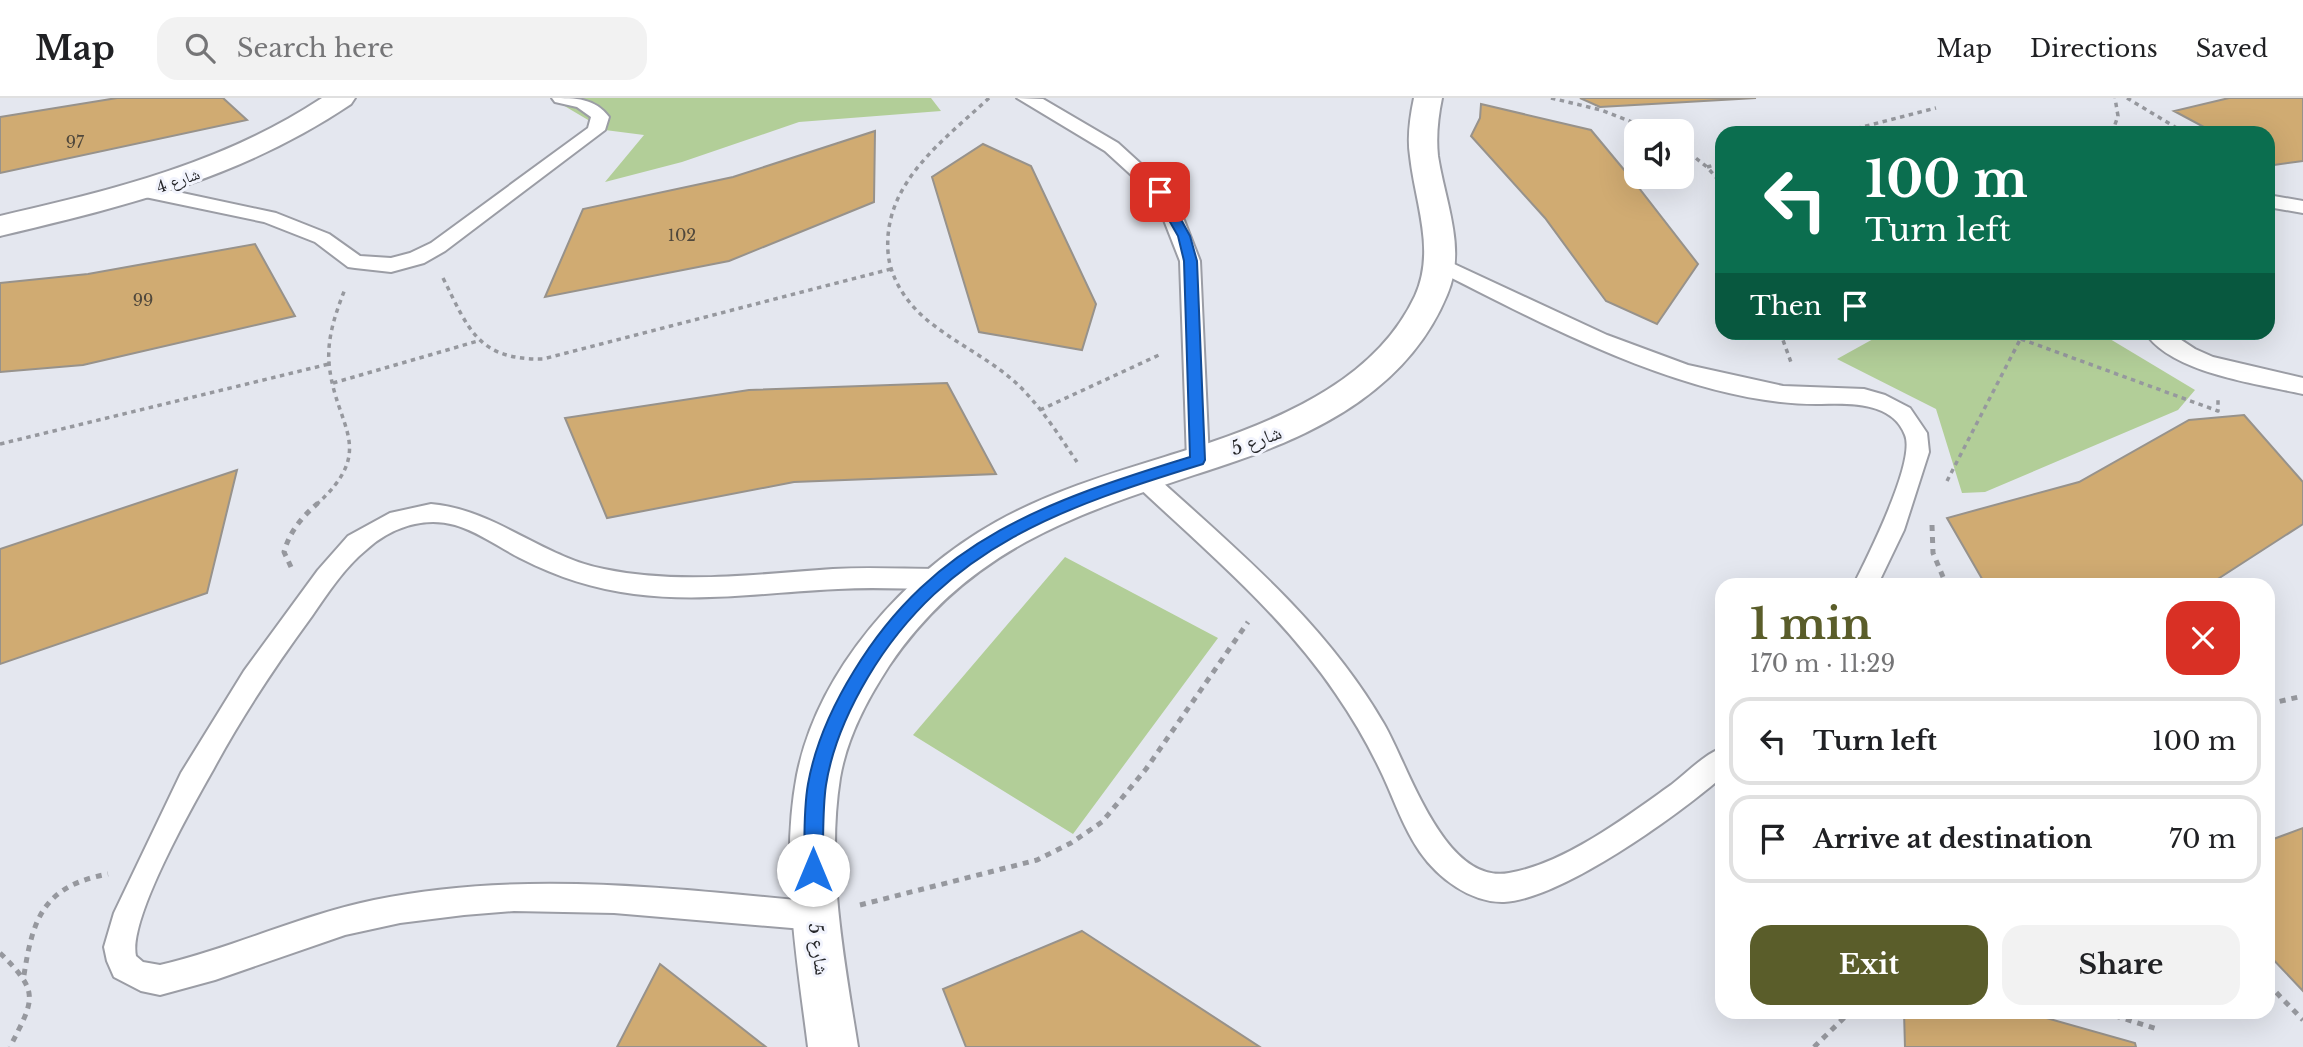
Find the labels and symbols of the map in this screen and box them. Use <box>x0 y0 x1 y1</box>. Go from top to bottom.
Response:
house number: 97 <box>66 132 85 152</box>
pin <box>1130 162 1190 222</box>
street label: شارع 4 <box>154 163 203 198</box>
house number: 102 <box>668 225 696 245</box>
house number: 99 <box>133 290 153 310</box>
street label: شارع 5 <box>1228 421 1285 460</box>
position arrow <box>776 833 850 907</box>
street label: شارع 5 <box>803 922 834 977</box>

